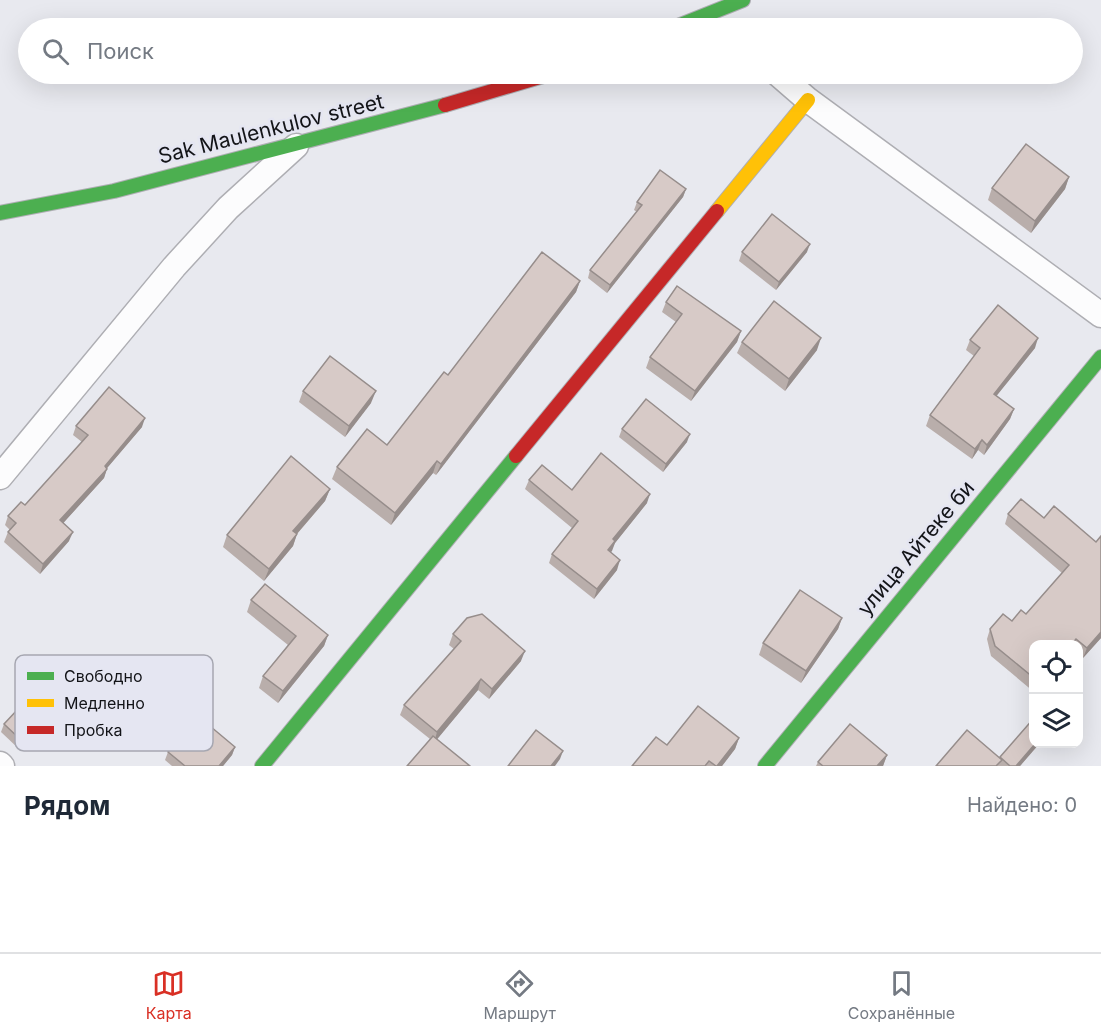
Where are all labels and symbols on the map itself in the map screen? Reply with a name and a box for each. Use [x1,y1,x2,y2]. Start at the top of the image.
street label: Sak Maulenkulov street [156,88,386,169]
street label: улица Айтеке би [852,475,979,620]
legend [15,655,213,751]
text: Свободно [64,666,143,686]
text: Медленно [64,693,145,713]
text: Пробка [64,720,122,740]

